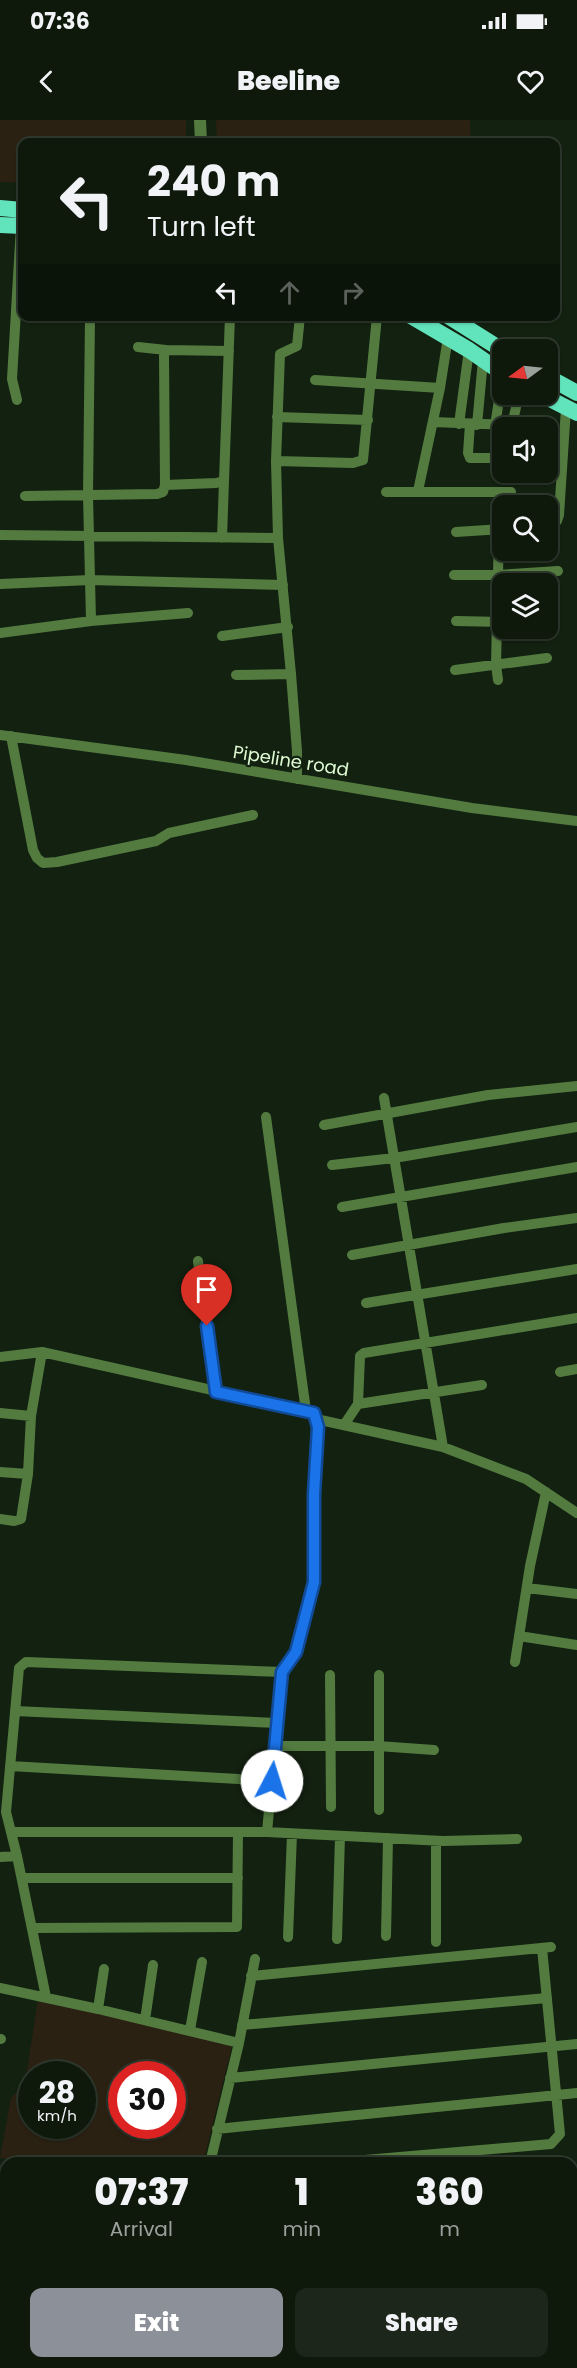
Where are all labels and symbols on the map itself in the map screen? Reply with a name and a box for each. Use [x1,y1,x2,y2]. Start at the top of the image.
north arrow [492,339,558,405]
street label: Pipeline road [231,739,351,782]
pin [181,1264,232,1326]
position arrow [240,1749,304,1813]
speed limit sign: 30 [108,2061,186,2139]

